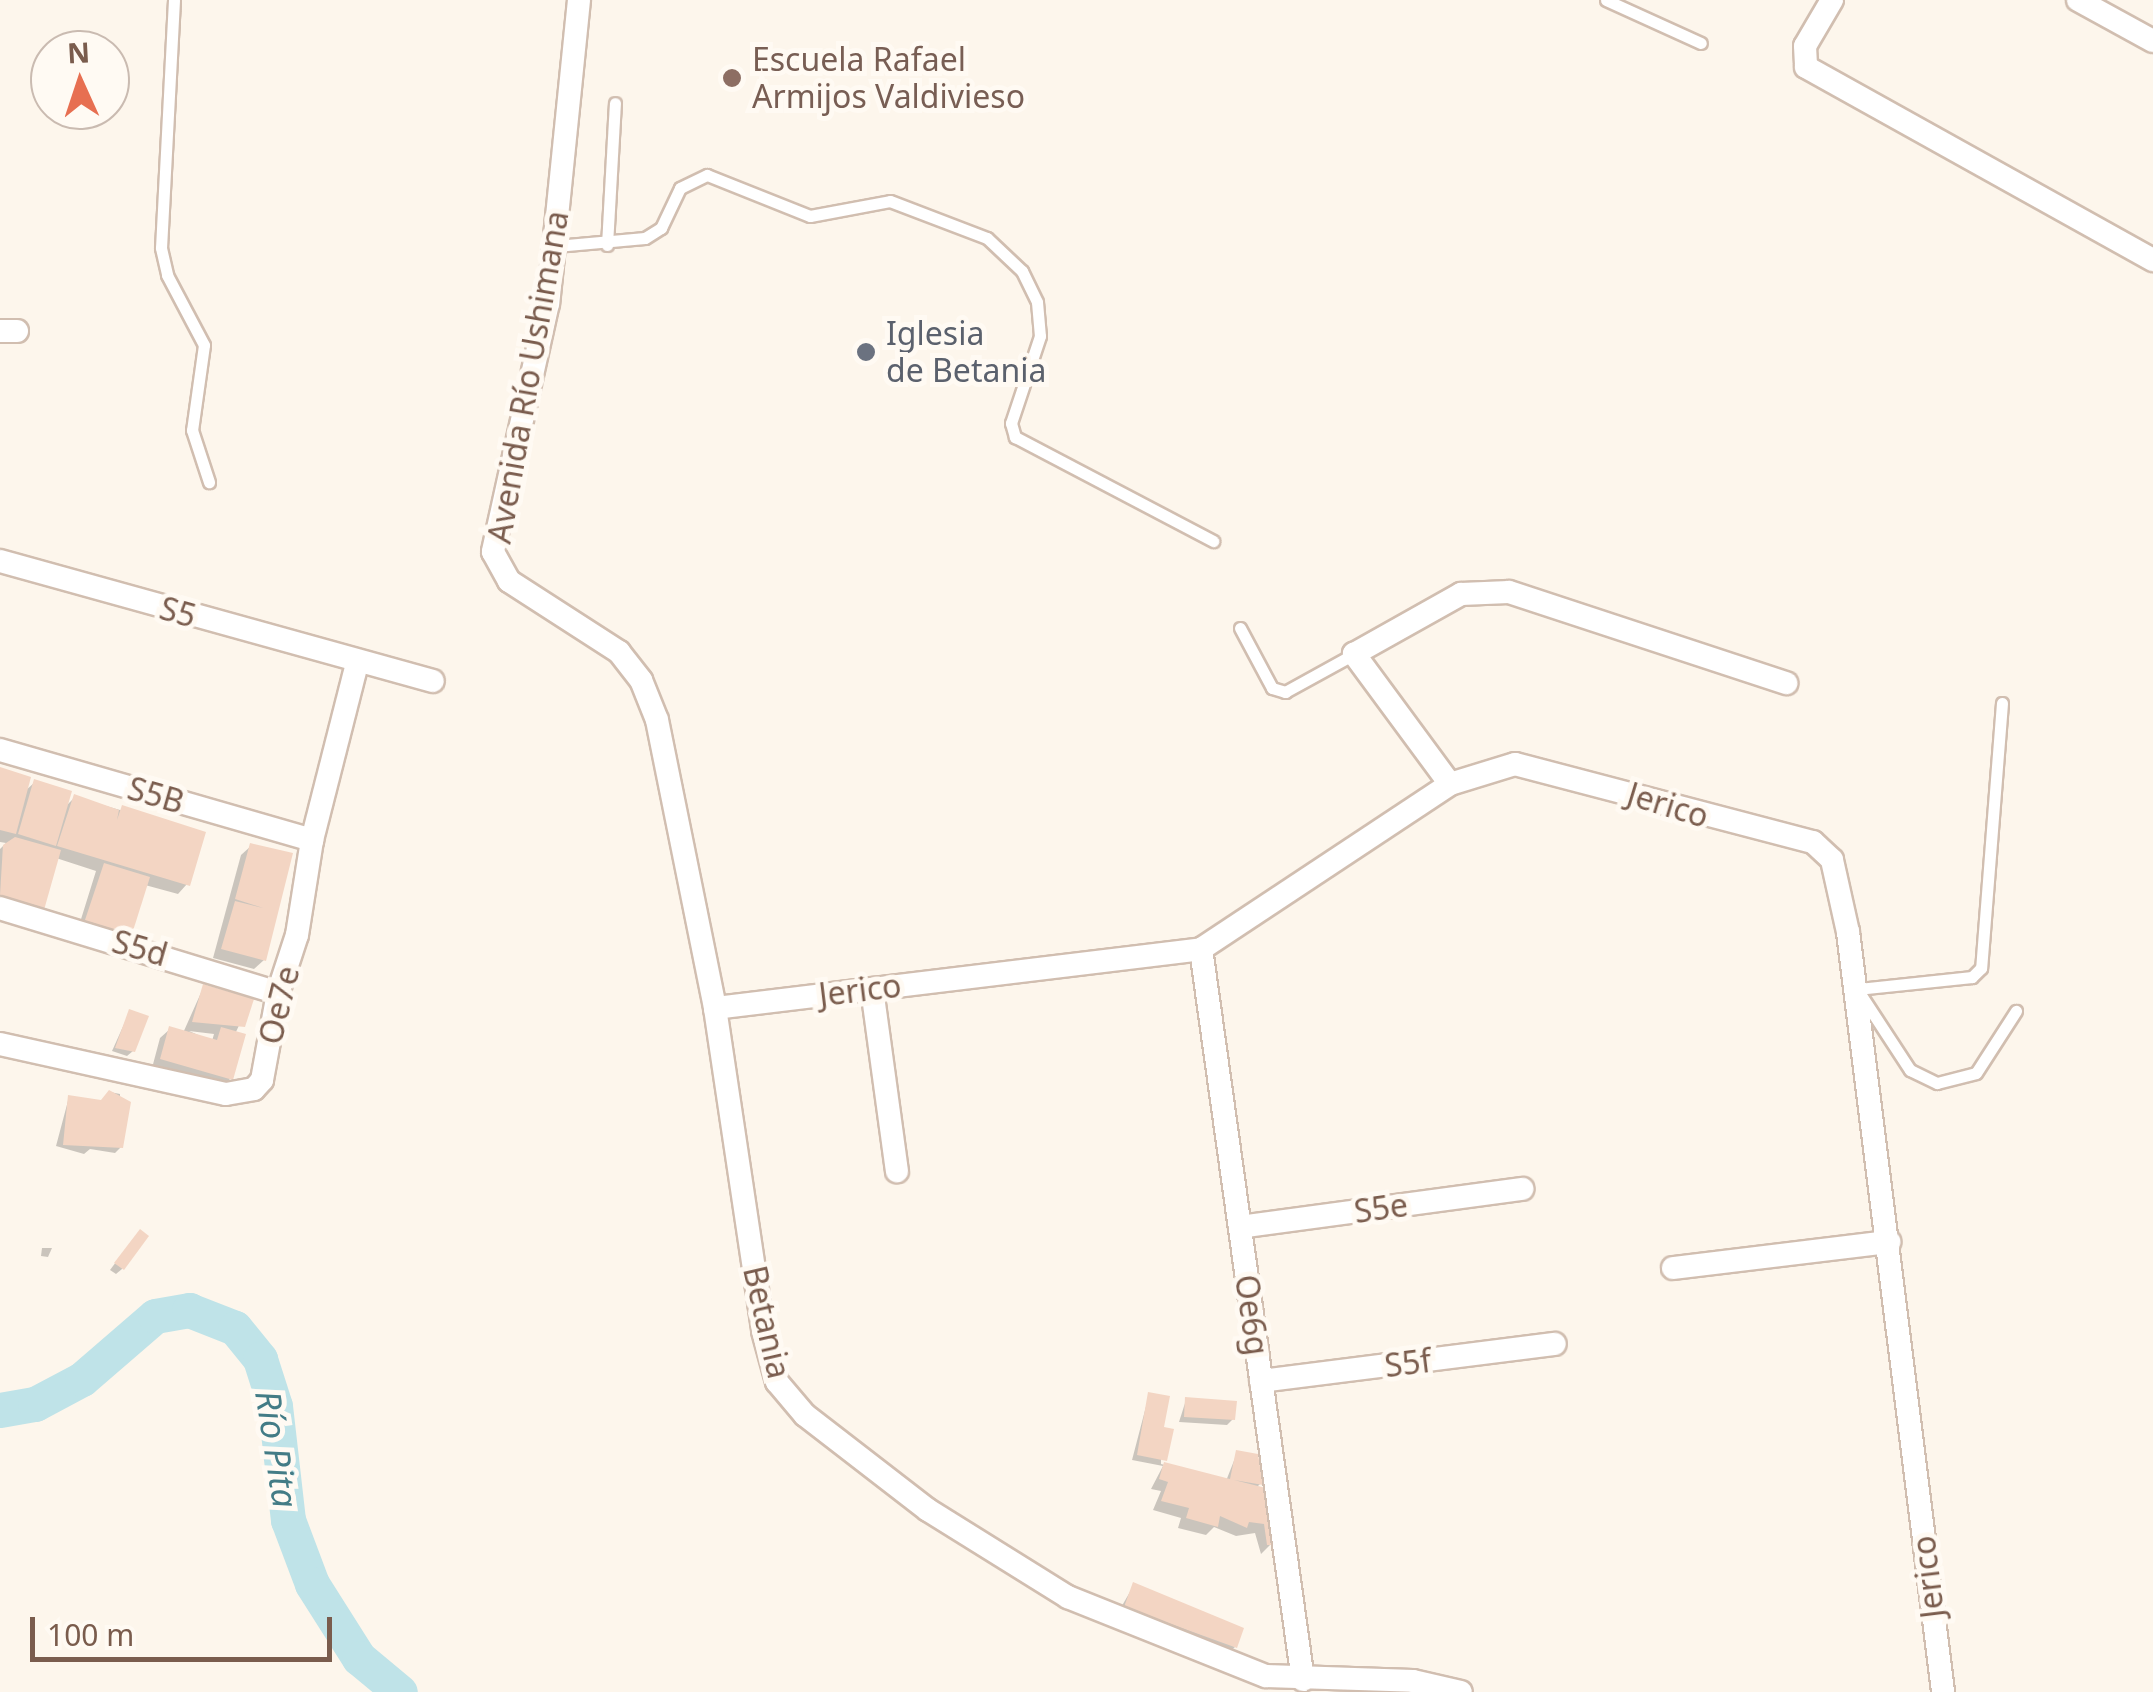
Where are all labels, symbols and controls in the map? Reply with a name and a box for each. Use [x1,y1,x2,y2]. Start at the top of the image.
north arrow [30,30,130,130]
text: N [66,32,91,72]
place label: Escuela Rafael Armijos Valdivieso [752,41,1025,116]
marker: Escuela Rafael Armijos Valdivieso [721,67,743,89]
street label: Avenida Río Ushimana [480,208,576,546]
place label: Iglesia de Betania [886,315,1046,390]
marker: Iglesia de Betania [855,341,877,363]
street label: S5 [155,589,201,635]
street label: S5B [123,769,189,821]
street label: Jerico [1623,775,1713,835]
street label: S5d [108,922,172,974]
street label: Oe7e [251,962,307,1048]
street label: Jerico [816,966,904,1014]
street label: S5e [1352,1185,1410,1231]
street label: Betania [735,1262,799,1382]
street label: Oe6g [1227,1272,1277,1358]
street label: S5f [1382,1341,1434,1385]
water label: Río Pita [247,1387,307,1511]
street label: Jerico [1904,1533,1952,1621]
scale bar [35,1597,338,1659]
text: 100 m [47,1614,134,1655]

